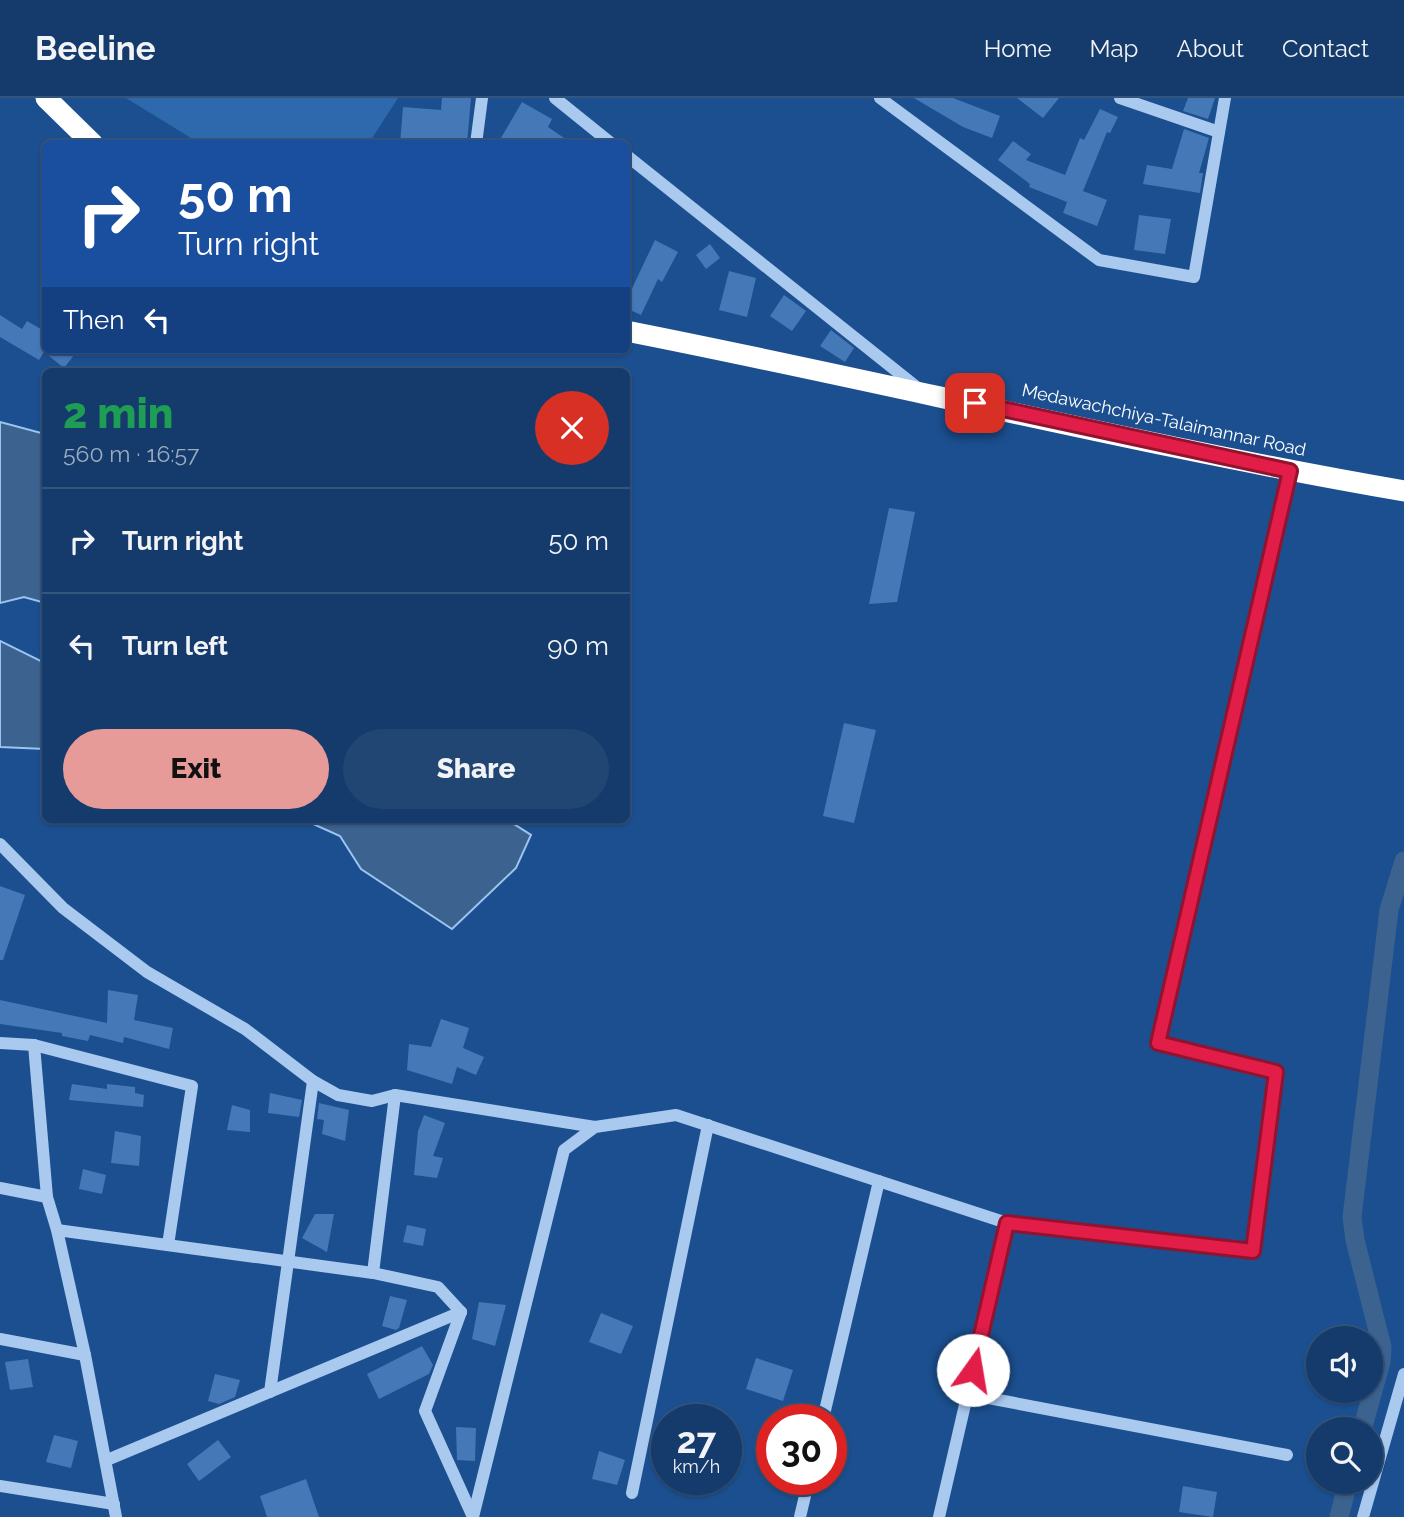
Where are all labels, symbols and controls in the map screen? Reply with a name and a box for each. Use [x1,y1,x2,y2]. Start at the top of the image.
text: Beeline [35,29,156,68]
text: Home [984,34,1052,63]
text: Map [1090,34,1138,63]
text: About [1176,34,1244,63]
text: Contact [1282,34,1369,63]
text: 50 m [178,166,293,223]
icon: right [63,168,154,259]
text: Turn right [178,225,319,262]
icon: left [138,301,176,339]
text: Then [63,305,124,335]
pin [945,373,1005,433]
street label: Medawachchiya-Talaimannar Road [1020,379,1308,460]
icon: arrive [956,384,994,422]
text: 2 min [63,389,173,438]
button: close [535,391,609,465]
text: 560 m · 16:57 [63,440,199,467]
icon: right [63,522,101,560]
text: Turn right [122,526,243,556]
text: 50 m [548,526,609,556]
icon: left [63,627,101,665]
text: Turn left [122,631,228,661]
text: 90 m [547,631,609,661]
button: Exit [63,729,329,809]
button: Share [343,729,609,809]
map controls [1306,1326,1383,1494]
button: sound [1306,1326,1383,1403]
position arrow [936,1333,1010,1407]
speed limit sign: 30 [756,1404,847,1495]
button: search [1306,1417,1383,1494]
text: 27 [677,1420,716,1461]
text: km/h [673,1456,720,1477]

